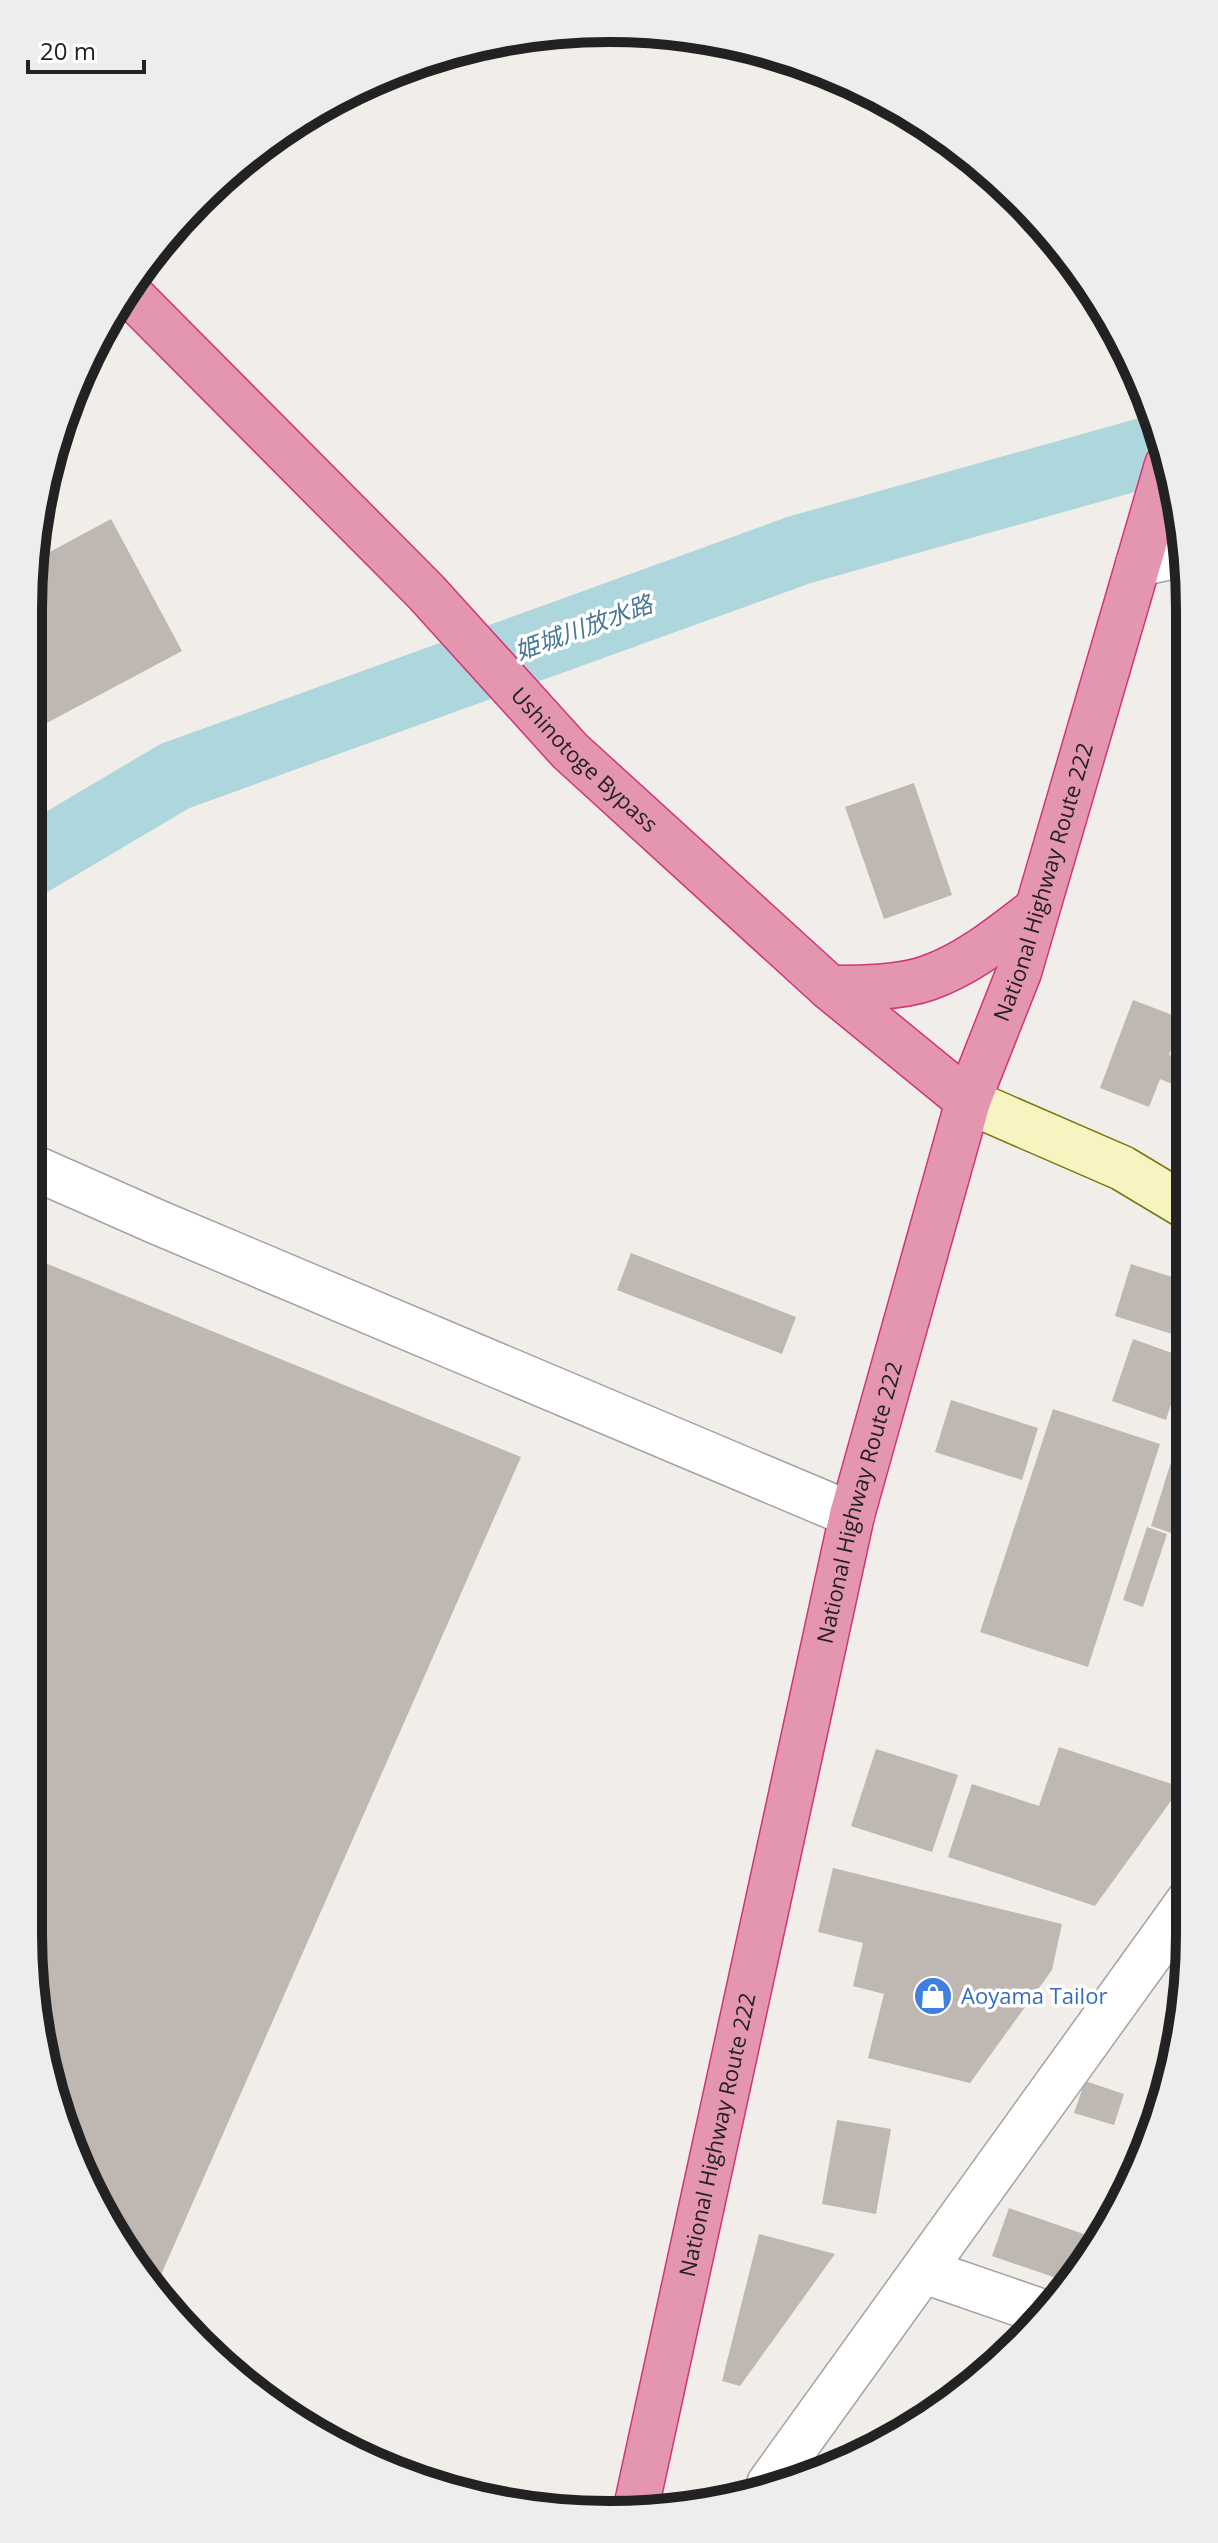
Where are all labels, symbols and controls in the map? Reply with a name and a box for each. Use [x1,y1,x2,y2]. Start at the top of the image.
scale bar [28,24,144,74]
text: 20 m [40,34,96,67]
water label: 姫城川放水路 [510,586,659,667]
street label: Ushinotoge Bypass [505,680,665,838]
street label: National Highway Route 222 [985,739,1099,1025]
street label: National Highway Route 222 [808,1358,908,1646]
shop icon: Aoyama Tailor [912,1975,954,2017]
place label: Aoyama Tailor [961,1980,1107,2010]
street label: National Highway Route 222 [671,1990,762,2279]

